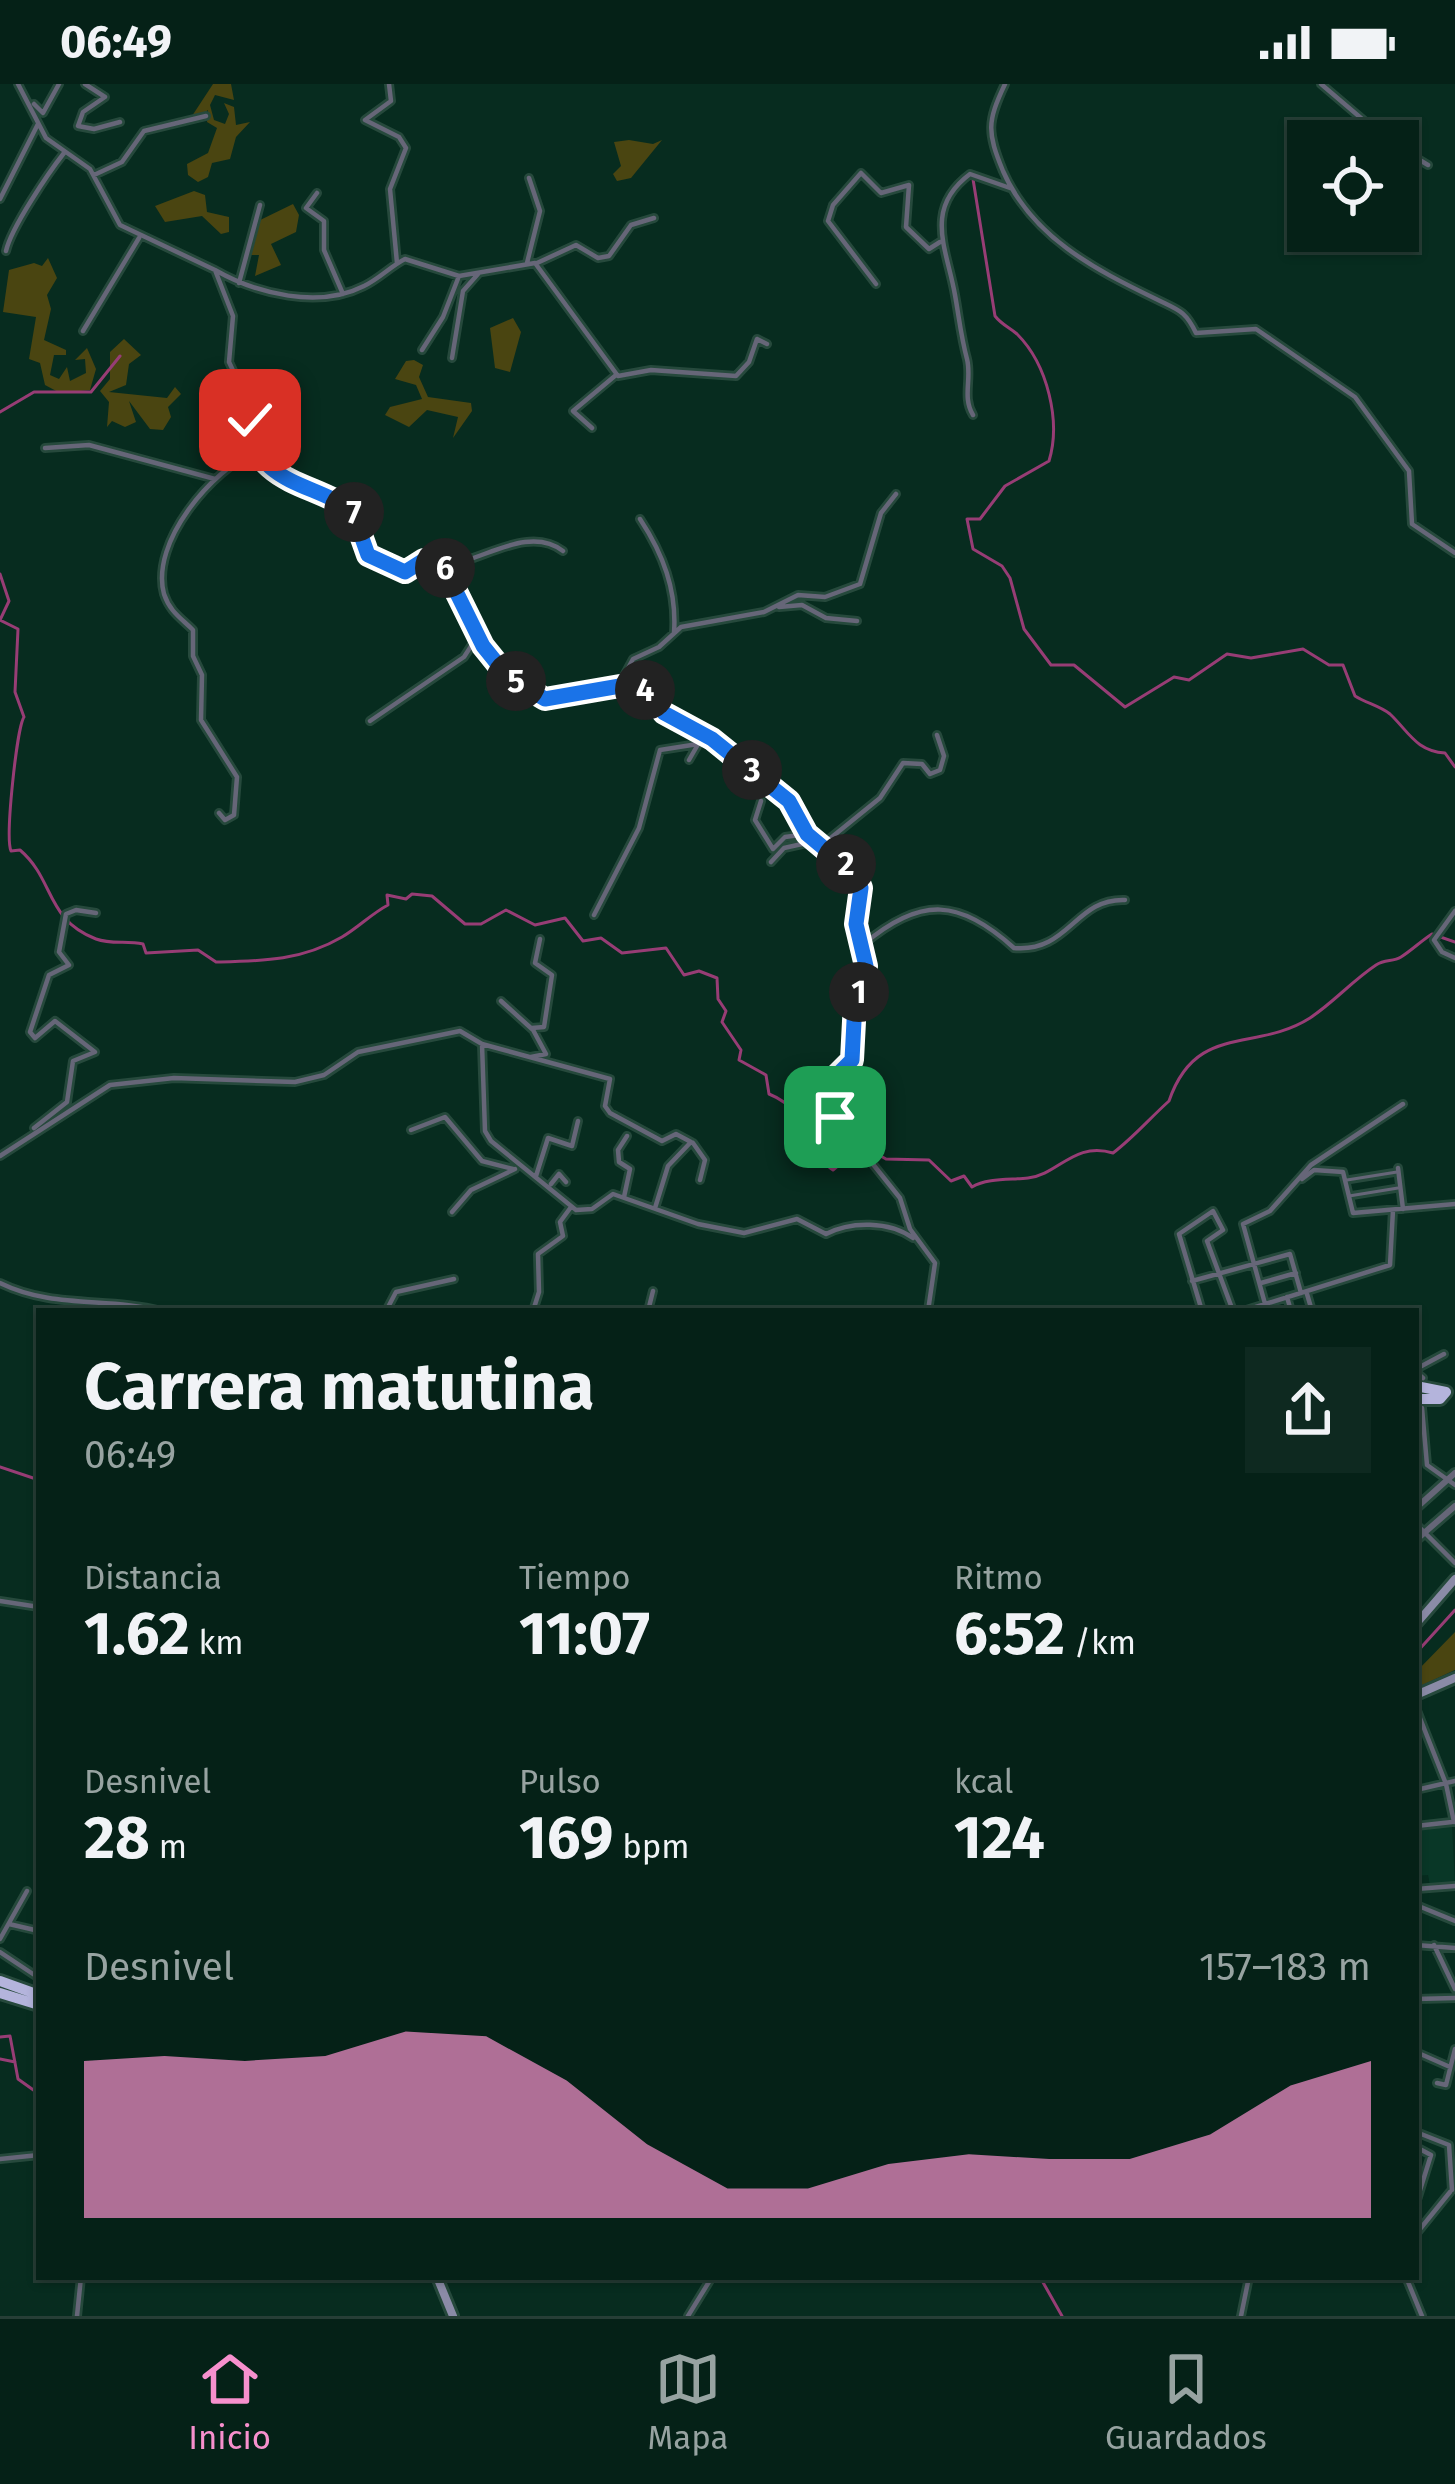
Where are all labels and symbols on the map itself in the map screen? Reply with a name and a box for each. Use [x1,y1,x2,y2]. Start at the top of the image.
pin [199,369,301,471]
pin: 7 [324,482,384,542]
pin: 6 [415,538,475,598]
pin: 5 [486,651,546,711]
pin: 4 [615,660,675,720]
pin: 3 [722,740,782,800]
pin: 2 [816,834,876,894]
pin: 1 [829,962,889,1022]
pin [784,1066,886,1168]

